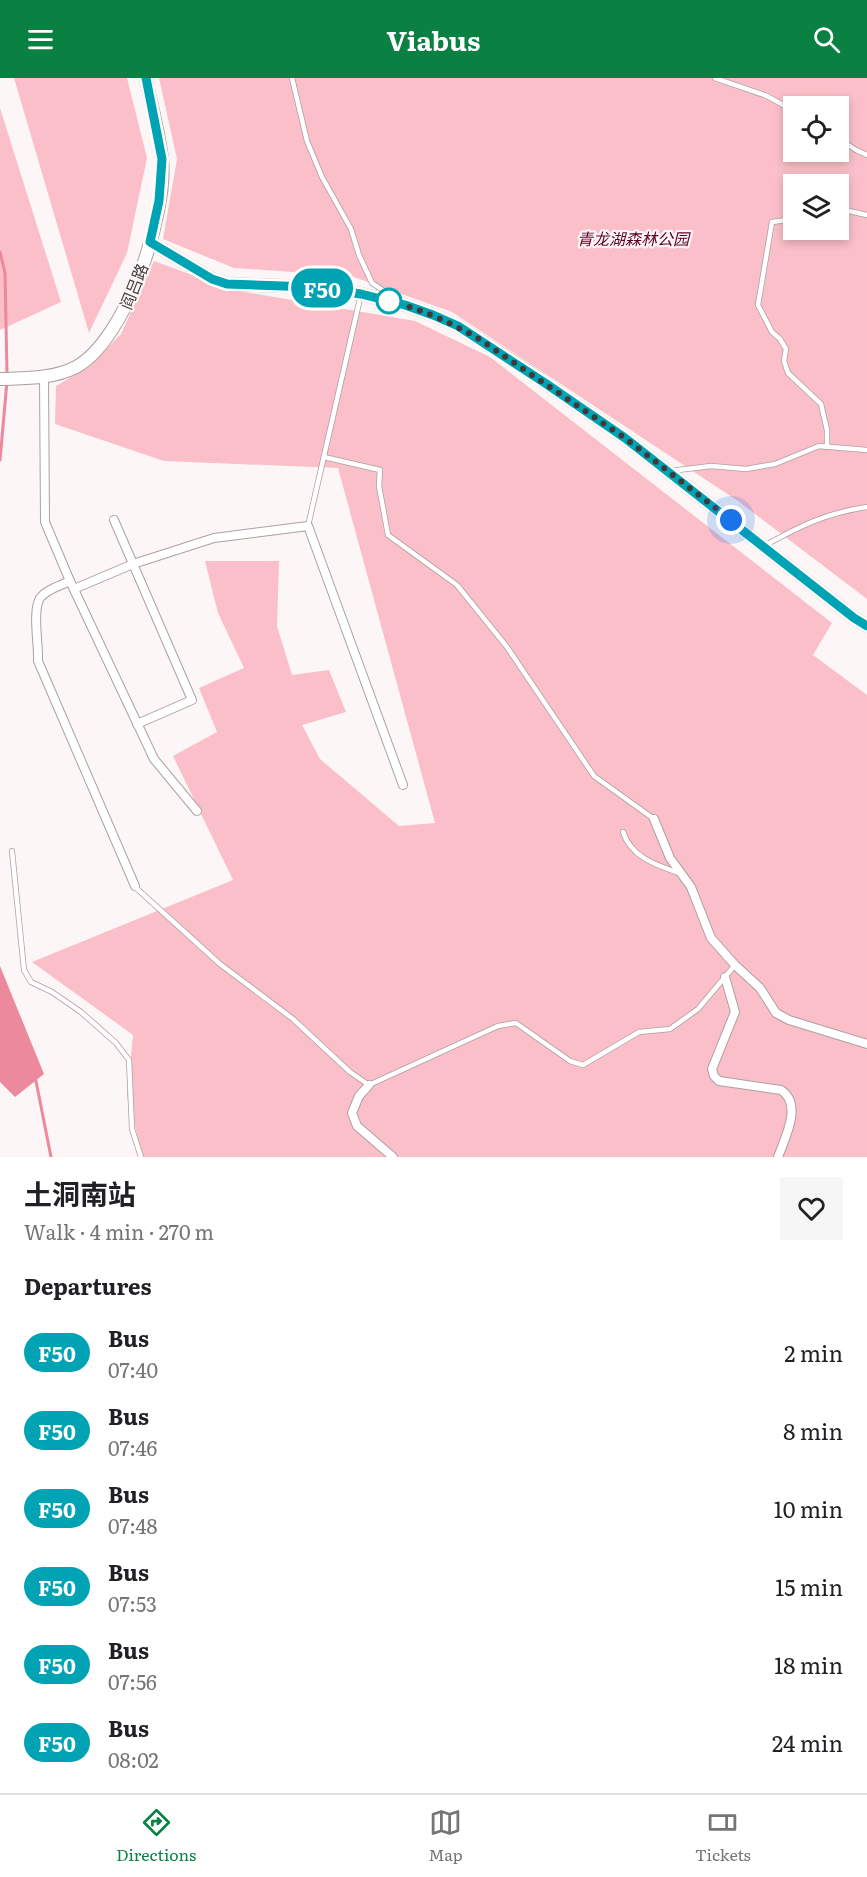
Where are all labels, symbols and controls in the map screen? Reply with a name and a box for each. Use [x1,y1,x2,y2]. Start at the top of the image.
text: Viabus [386,19,481,59]
icon: menu [24,23,57,56]
icon: search [810,23,843,56]
map controls [783,96,849,240]
button: locate [783,96,849,162]
button: layers [783,174,849,240]
park label: 青龙湖森林公园 [577,226,691,250]
street label: 阎吕路 [113,259,153,313]
line badge: F50 [288,268,356,308]
text: F50 [303,273,341,304]
unlabelled marker [376,288,402,314]
your location [716,505,746,535]
text: 土洞南站 [24,1172,136,1214]
button: heart [780,1177,843,1240]
text: Walk · 4 min · 270 m [24,1216,214,1246]
text: Departures [24,1269,151,1302]
text: Bus [108,1321,149,1354]
text: 2 min [784,1336,843,1369]
text: F50 [38,1337,76,1368]
text: 07:40 [108,1354,158,1384]
text: Bus [108,1399,149,1432]
text: 8 min [783,1414,843,1447]
text: F50 [38,1415,76,1446]
text: 07:46 [108,1432,157,1462]
text: Bus [108,1477,149,1510]
text: 10 min [774,1492,843,1525]
text: F50 [38,1493,76,1524]
text: 07:48 [108,1510,158,1540]
text: Bus [108,1555,149,1588]
text: 15 min [775,1570,843,1603]
text: F50 [38,1571,76,1602]
text: 07:53 [108,1588,157,1618]
text: Bus [108,1633,149,1666]
text: 18 min [774,1648,843,1681]
text: F50 [38,1649,76,1680]
text: 07:56 [108,1666,157,1696]
text: Bus [108,1711,149,1744]
text: 24 min [772,1726,843,1759]
text: F50 [38,1727,76,1758]
text: 08:02 [108,1744,159,1774]
tab: Directions [116,1806,196,1866]
tab: Map [429,1806,463,1866]
tab: Tickets [695,1806,751,1866]

